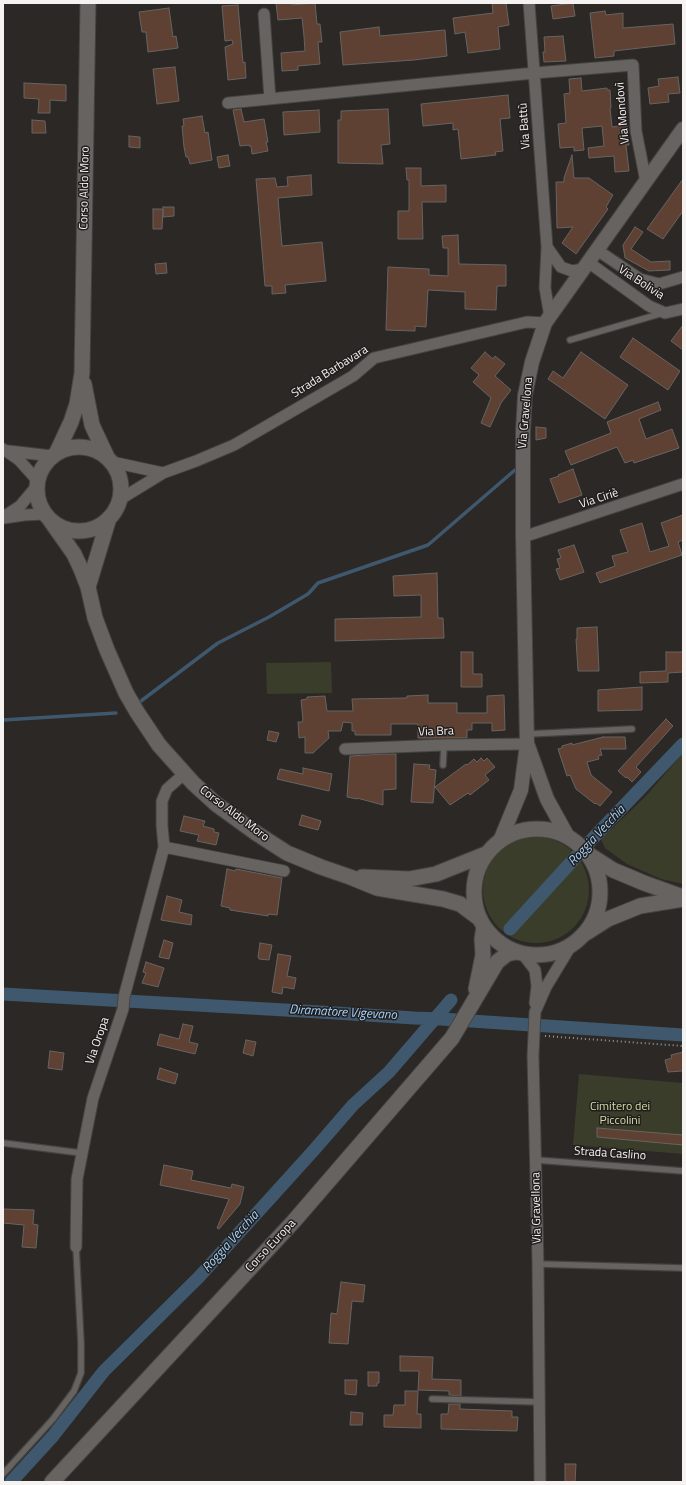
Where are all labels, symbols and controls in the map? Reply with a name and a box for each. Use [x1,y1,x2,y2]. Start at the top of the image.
street label: Via Mondovì [613,81,633,145]
street label: Via Battù [516,102,534,150]
street label: Corso Aldo Moro [77,146,93,230]
street label: Via Bolivia [615,263,667,303]
street label: Strada Barbavara [289,343,371,401]
street label: Via Gravellona [516,377,536,449]
street label: Via Ciriè [578,486,620,512]
street label: Via Bra [418,724,454,740]
street label: Corso Aldo Moro [196,783,272,845]
water label: Roggia Vecchia [565,803,629,869]
water label: Diramatore Vigevano [289,1002,397,1024]
street label: Via Oropa [83,1016,113,1066]
park label: Cimitero dei Piccolini [590,1100,650,1128]
street label: Strada Caslino [574,1144,646,1164]
street label: Via Gravellona [529,1172,545,1244]
water label: Roggia Vecchia [200,1208,262,1276]
street label: Corso Europa [243,1217,299,1275]

